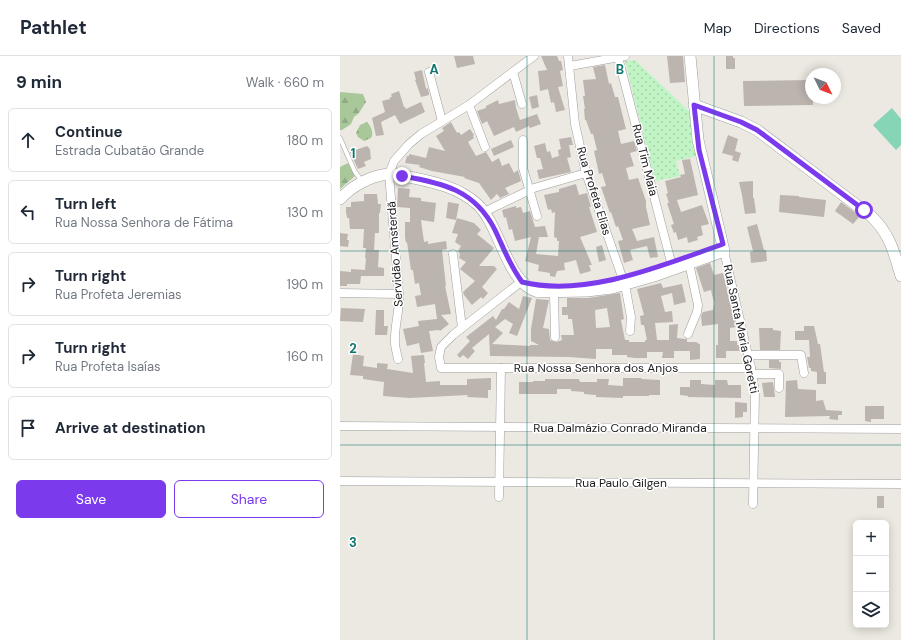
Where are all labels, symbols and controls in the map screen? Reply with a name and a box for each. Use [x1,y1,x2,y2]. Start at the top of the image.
text: Pathlet [20,15,87,40]
text: Map [704,19,732,37]
text: Directions [754,19,820,37]
text: Saved [842,19,881,37]
text: A [429,61,439,78]
text: B [616,61,624,78]
north arrow [805,68,841,104]
text: 9 min [16,71,62,93]
text: Walk · 660 m [246,74,324,91]
text: Continue [55,122,123,142]
street label: Rua Tim Maia [628,123,662,197]
icon: ahead [17,129,39,151]
text: 180 m [287,132,323,149]
text: Estrada Cubatão Grande [55,142,204,159]
text: 1 [351,145,355,162]
street label: Rua Profeta Elias [573,145,615,237]
route end [393,167,411,185]
text: Turn left [55,194,116,214]
icon: left [17,201,39,223]
street label: Servidão Amsterdã [383,201,407,307]
route start [855,201,873,219]
text: 130 m [287,204,323,221]
text: Rua Nossa Senhora de Fátima [55,214,233,231]
street label: Rua Santa Maria Goretti [720,263,763,395]
text: Turn right [55,266,126,286]
icon: right [17,273,39,295]
text: 190 m [287,276,323,293]
text: Rua Profeta Jeremias [55,286,182,303]
text: Turn right [55,338,126,358]
text: 2 [349,340,357,357]
icon: right [17,345,39,367]
text: 160 m [287,348,323,365]
text: Rua Profeta Isaías [55,358,161,375]
street label: Rua Nossa Senhora dos Anjos [514,360,678,376]
icon: arrive [17,417,39,439]
text: Arrive at destination [55,418,206,438]
street label: Rua Dalmázio Conrado Miranda [533,420,707,436]
street label: Rua Paulo Gilgen [575,475,667,491]
button: Save [16,480,166,518]
button: Share [174,480,324,518]
map controls [853,520,889,628]
button: + [853,520,889,556]
text: 3 [349,534,357,551]
button: − [853,556,889,592]
button: layers [853,592,889,628]

